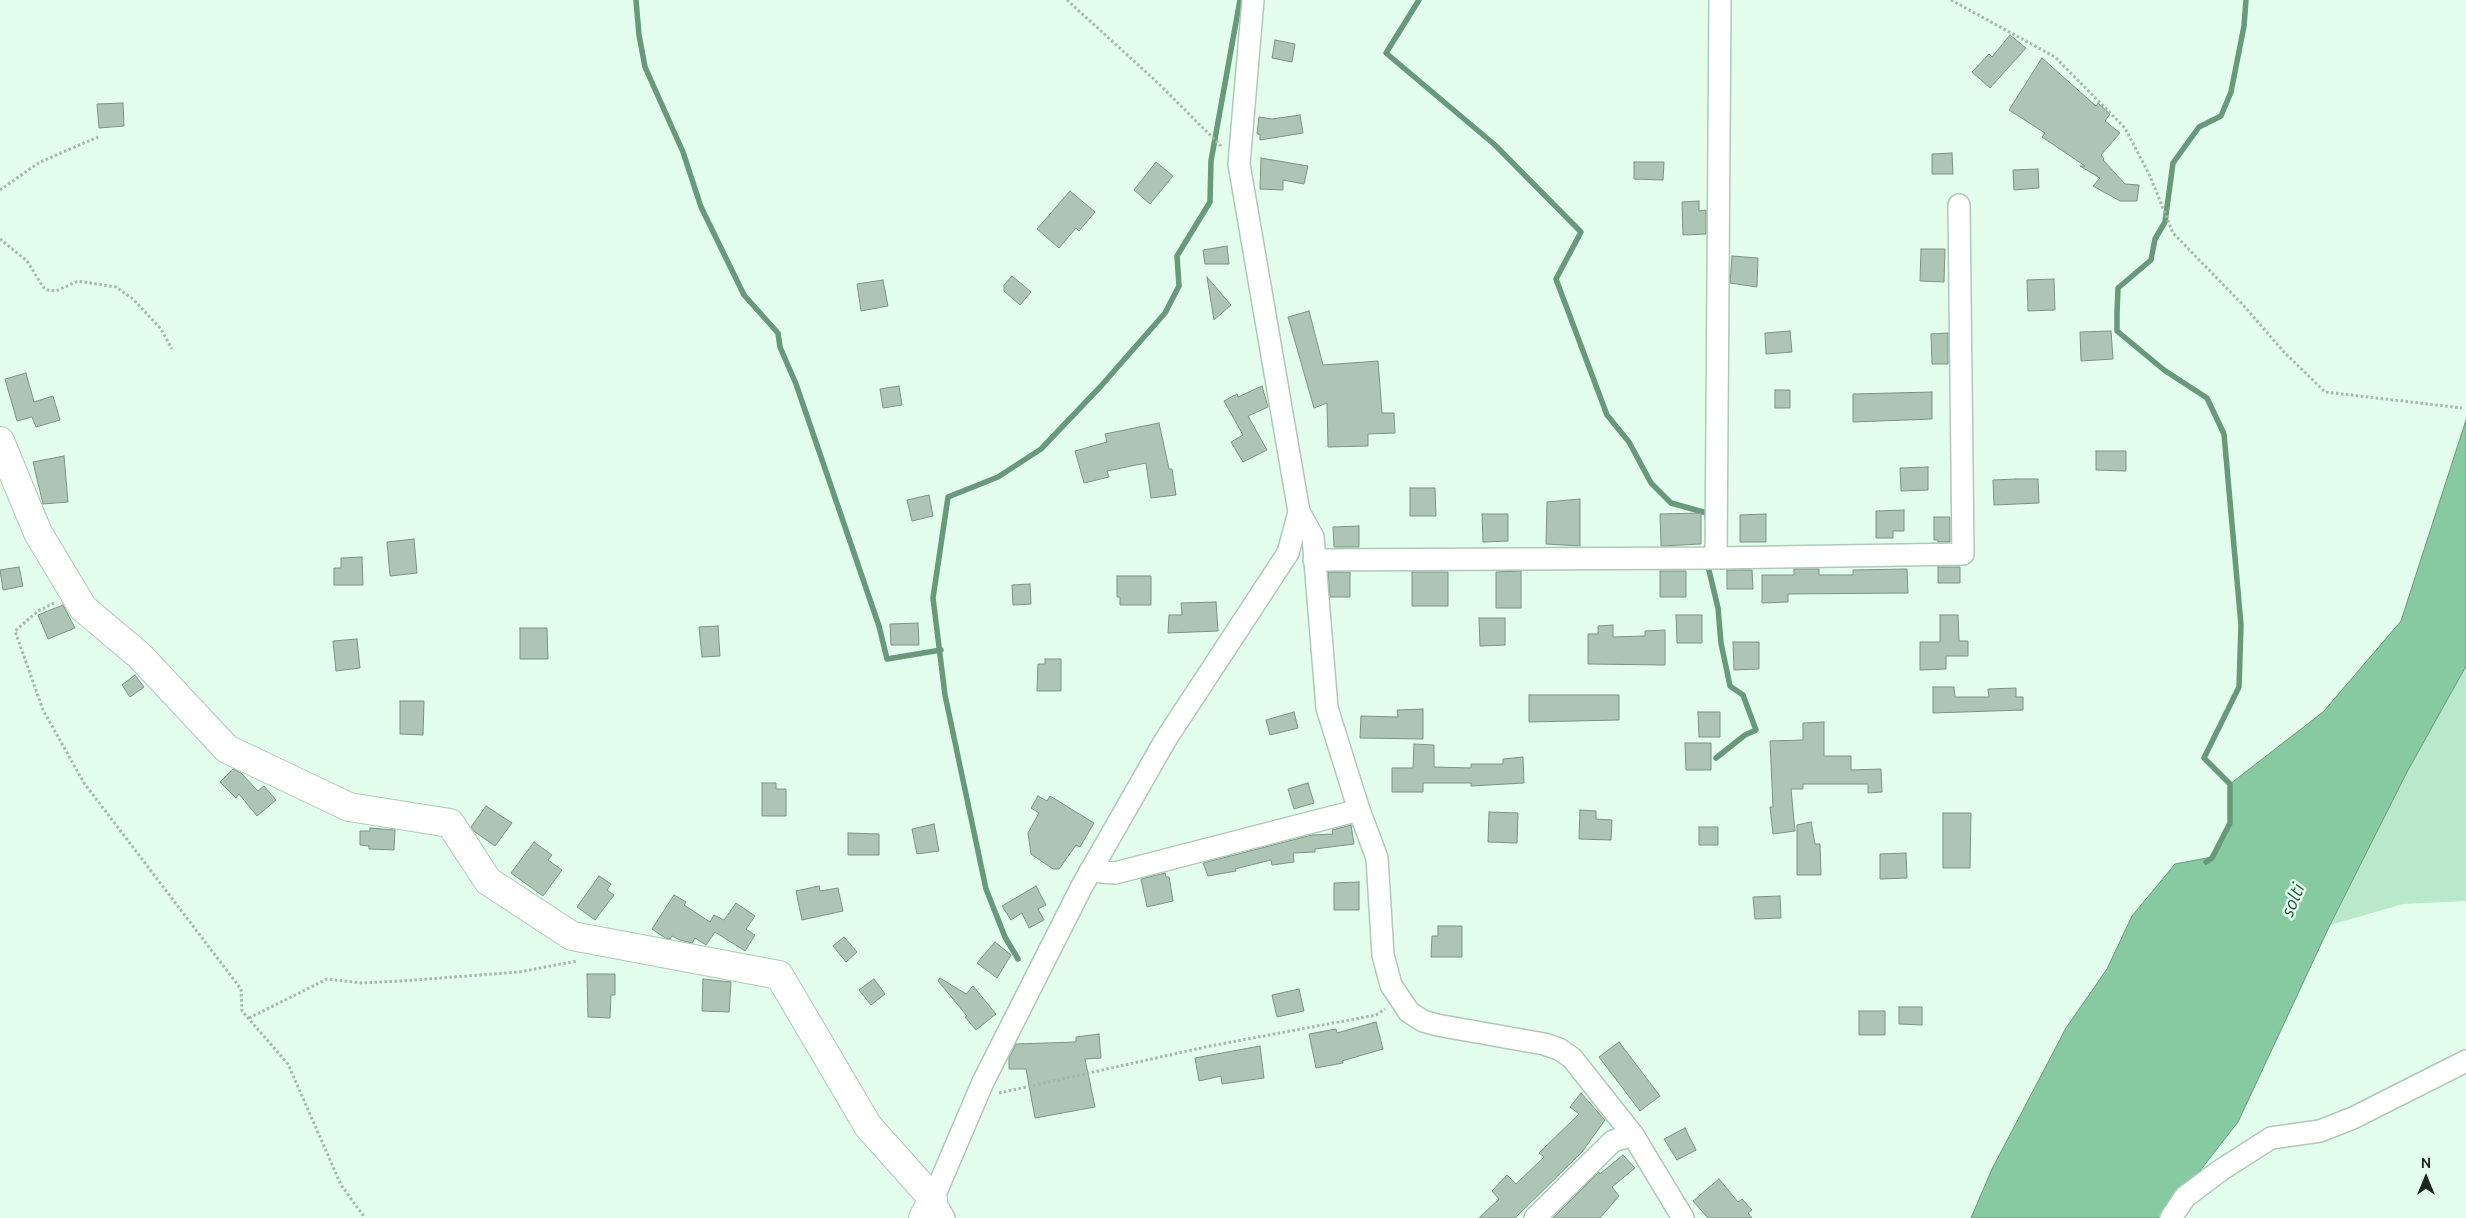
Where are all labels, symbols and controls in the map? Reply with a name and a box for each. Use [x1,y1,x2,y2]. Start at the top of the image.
water label: solti [2276,880,2310,920]
north arrow [2401,1153,2451,1203]
text: N [2421,1155,2431,1171]

